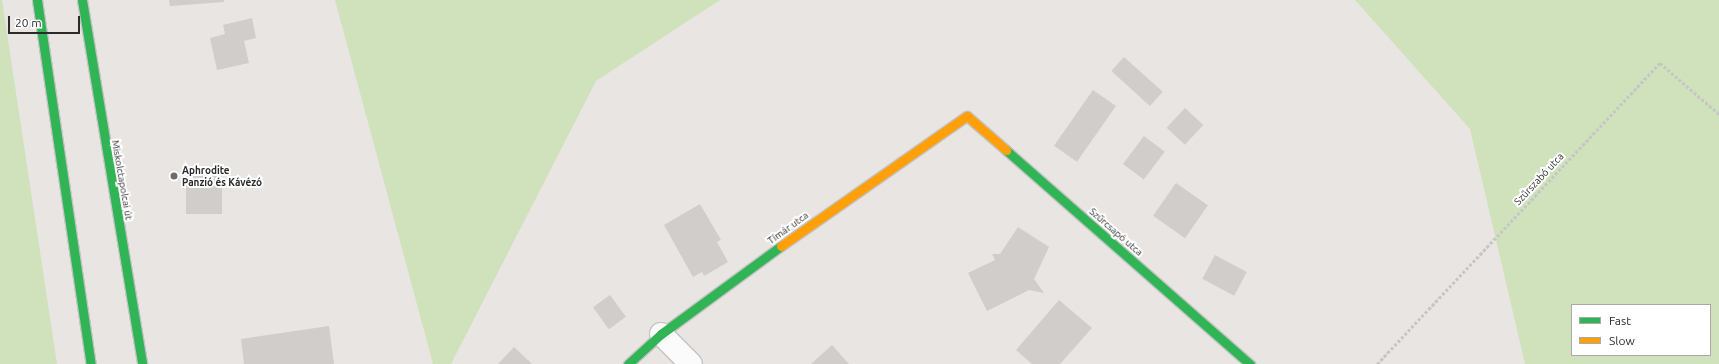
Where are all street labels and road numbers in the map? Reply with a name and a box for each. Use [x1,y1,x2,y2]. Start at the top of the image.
street label: Miskolctapolcai út [109,139,135,221]
street label: Szűrszabó utca [1512,150,1566,208]
street label: Szűrcsapó utca [1087,206,1145,258]
street label: Tímár utca [765,209,811,247]

